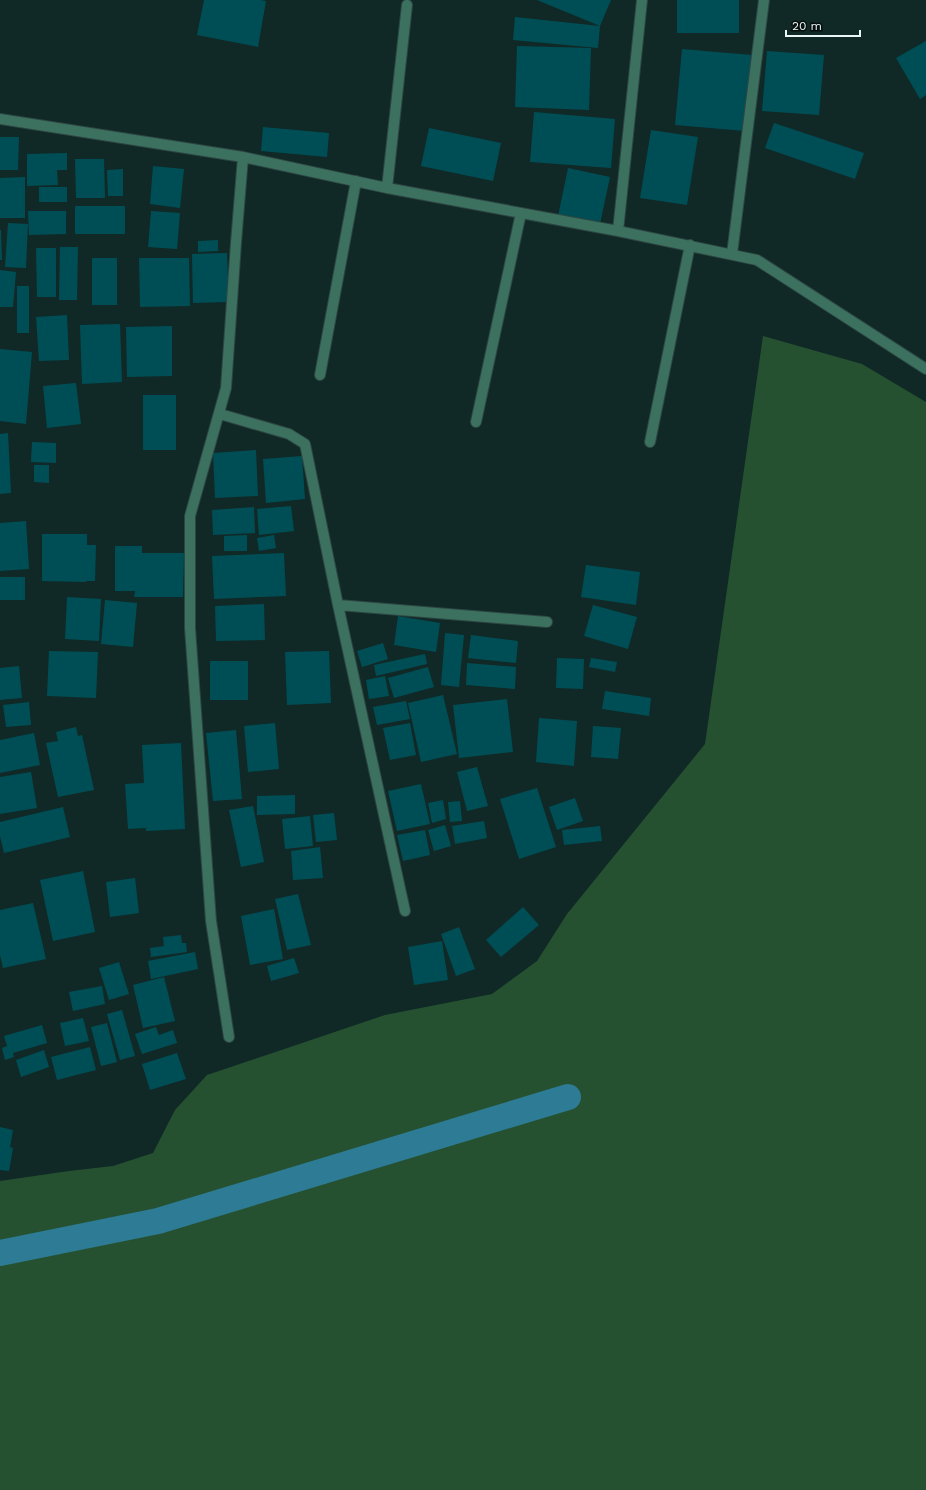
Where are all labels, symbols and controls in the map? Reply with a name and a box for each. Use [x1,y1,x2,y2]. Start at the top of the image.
scale bar [786,12,860,38]
text: 20 m [792,19,822,33]

